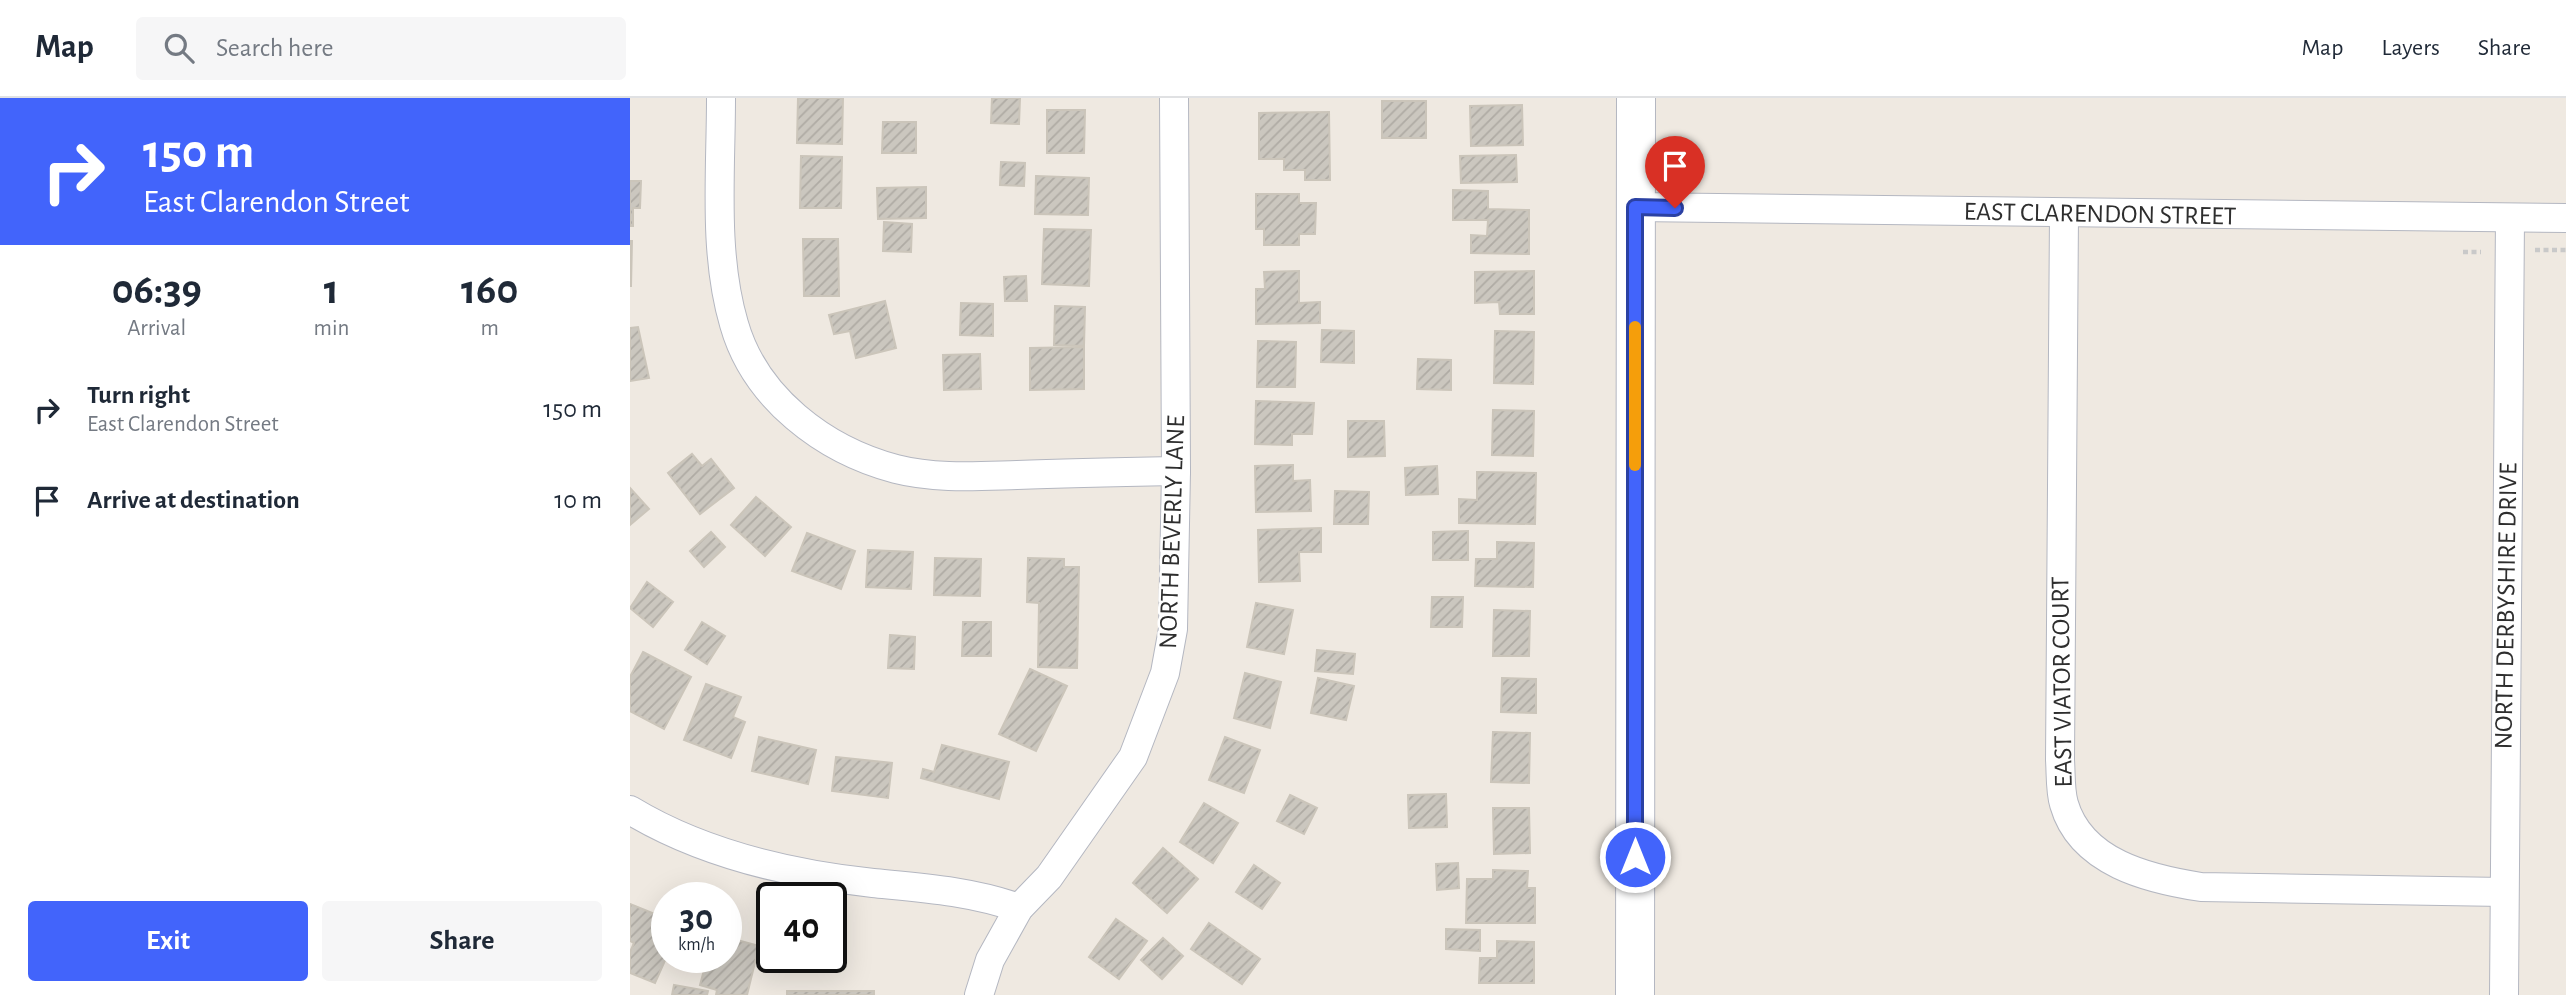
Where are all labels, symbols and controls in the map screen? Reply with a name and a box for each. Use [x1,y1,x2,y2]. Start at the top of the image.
search box [136,17,626,80]
icon: search [160,29,198,67]
text: Map [35,31,94,64]
text: Search here [216,35,334,61]
text: Map [2301,36,2343,60]
text: Layers [2381,36,2440,60]
text: Share [2478,36,2531,60]
icon: right [28,126,119,217]
text: 150 m [143,128,254,177]
pin [1645,136,1705,208]
icon: arrive [1656,147,1694,185]
text: East Clarendon Street [143,186,410,218]
street label: EAST CLARENDON STREET [1963,199,2237,229]
text: 06:39 [112,269,202,311]
text: 1 [324,269,339,311]
text: 160 [461,269,518,311]
text: Arrival [127,317,186,340]
text: min [314,317,349,340]
text: m [480,317,499,340]
text: Turn right [87,382,190,408]
icon: right [28,391,66,429]
text: 150 m [543,396,602,422]
text: East Clarendon Street [87,413,279,436]
street label: NORTH BEVERLY LANE [1155,415,1189,649]
street label: NORTH DERBYSHIRE DRIVE [2490,462,2522,750]
icon: arrive [28,482,66,520]
text: Arrive at destination [87,487,300,513]
text: 10 m [554,487,602,513]
street label: EAST VIATOR COURT [2047,576,2077,788]
position arrow [1598,820,1672,894]
speed limit sign: 40 [756,882,847,973]
button: Exit [28,901,308,981]
button: Share [322,901,602,981]
text: 30 [680,901,713,936]
text: km/h [678,936,715,954]

